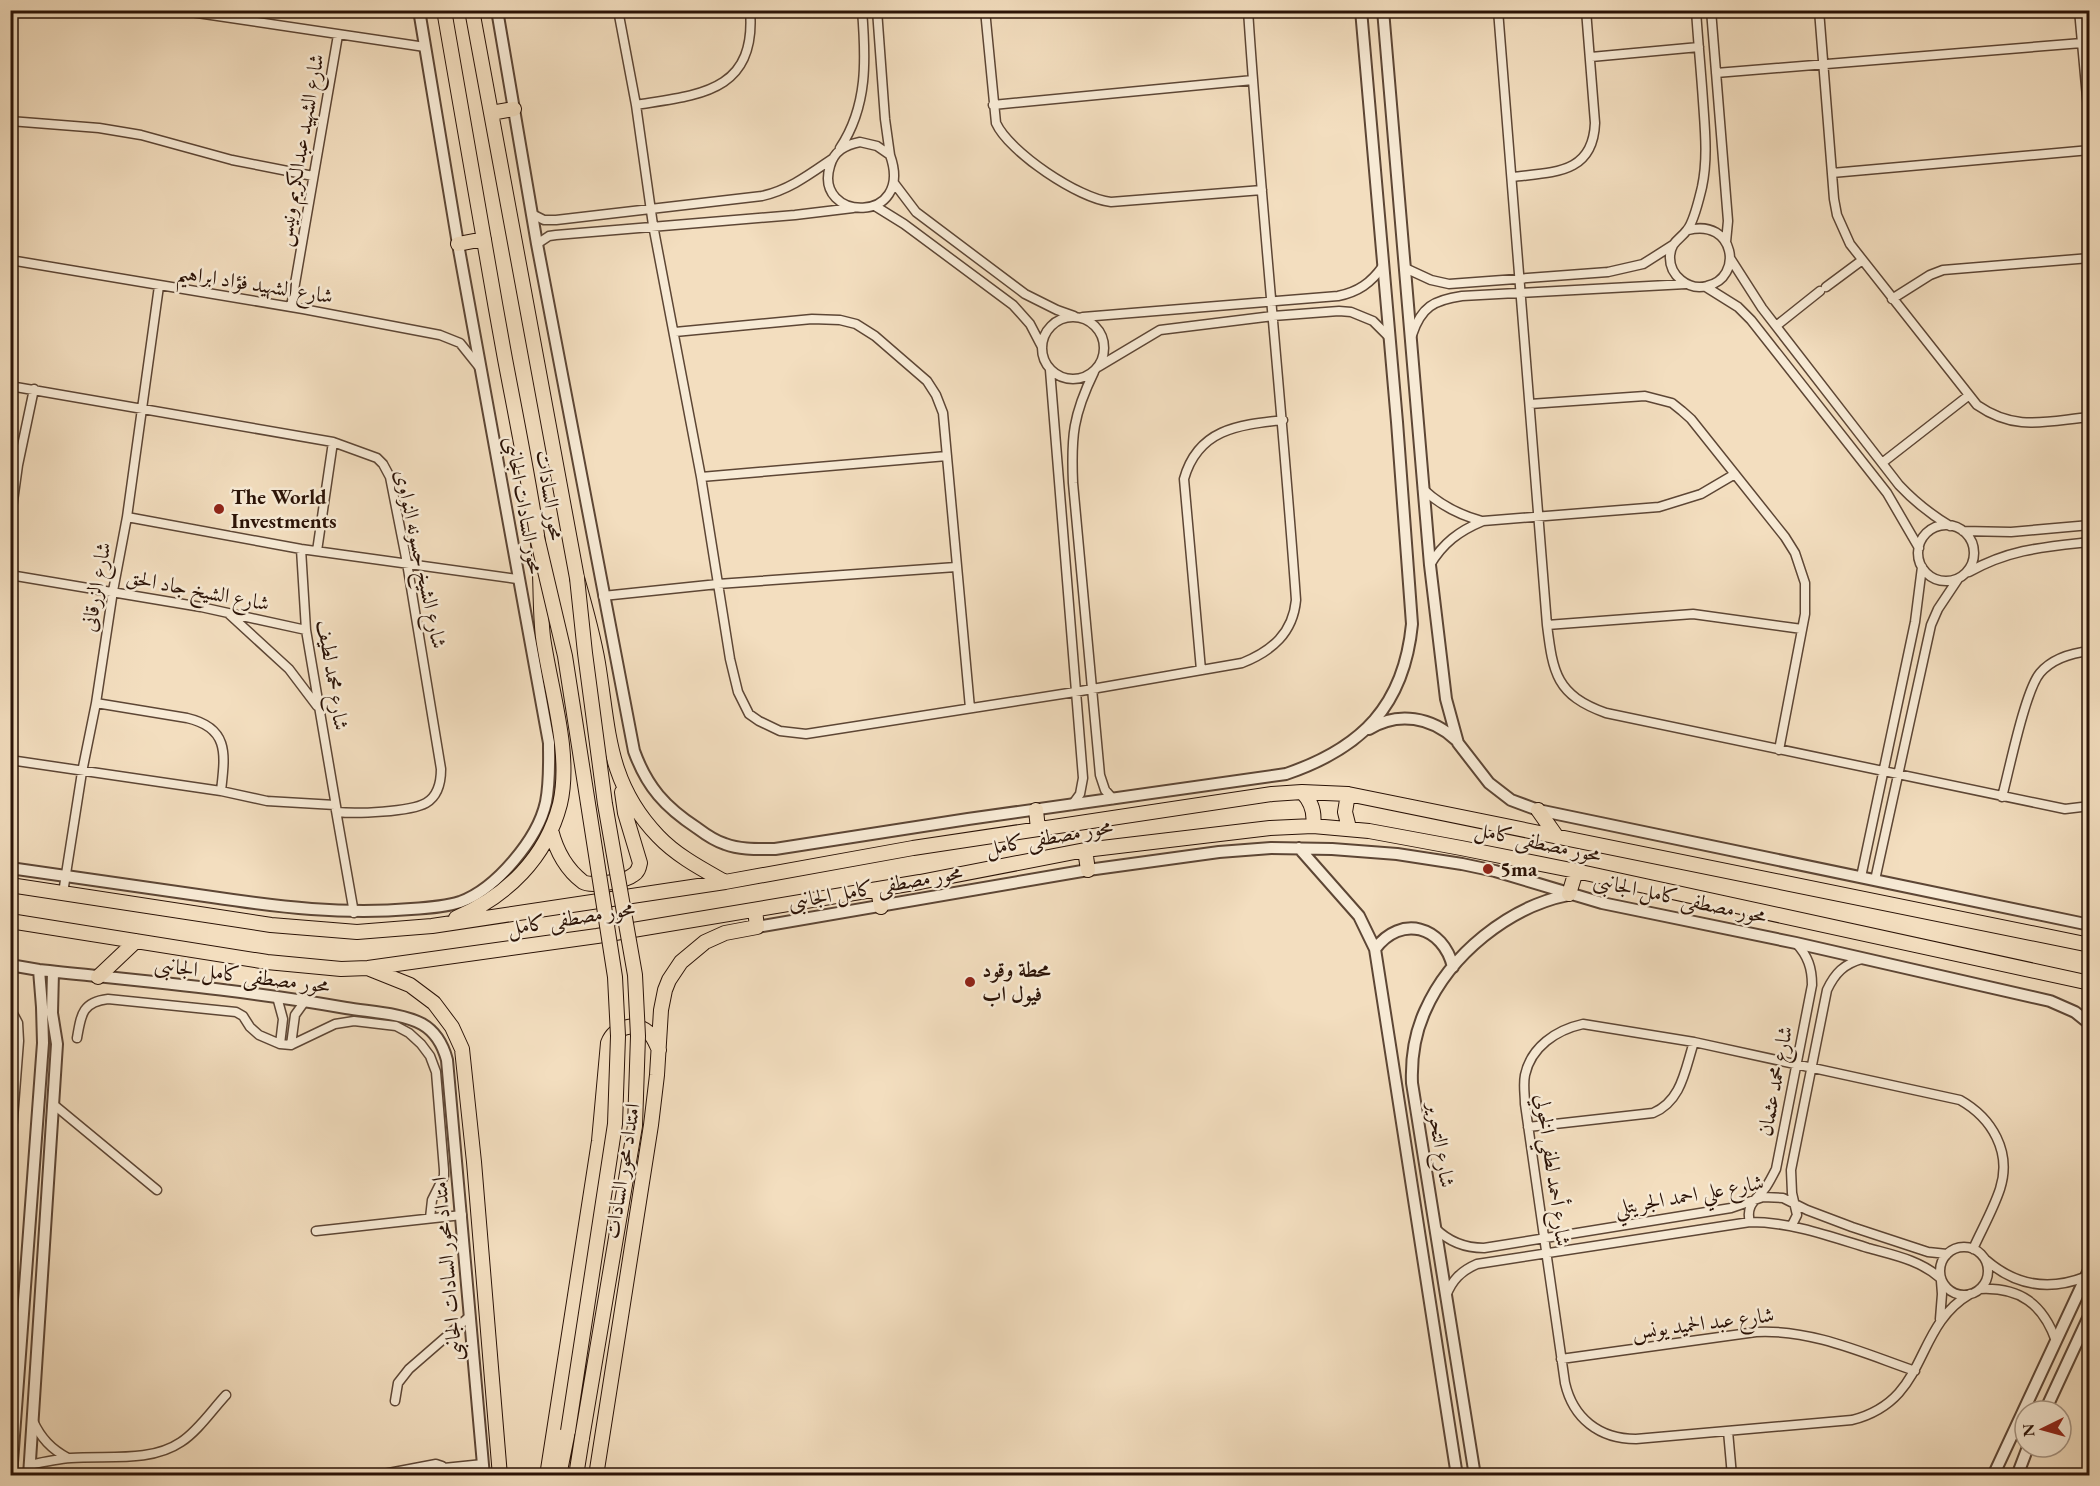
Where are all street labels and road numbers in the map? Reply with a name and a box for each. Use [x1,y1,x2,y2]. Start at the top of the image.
street label: شارع الشهيد عبدالكريم ونيس [269,52,335,249]
street label: شارع الشهيد فؤاد ابراهيم [174,258,335,317]
street label: محور السادات الجانبى [497,434,550,576]
street label: محور السادات [530,448,571,542]
street label: شارع الشيخ حسونه النواوى [383,467,454,652]
street label: شارع الزرقانى [74,540,122,635]
street label: شارع الشيخ جاد الحق [123,562,272,623]
street label: شارع محمد لطيف [306,618,356,733]
street label: محور مصطفى كامل [983,812,1115,863]
street label: محور مصطفى كامل [1472,815,1604,870]
street label: محور مصطفى كامل الجانبى [786,858,965,917]
street label: محور مصطفى كامل الجانبى [1590,866,1770,931]
street label: محور مصطفى كامل [505,894,637,943]
street label: محور مصطفى كامل الجانبى [152,950,332,1001]
street label: شارع محمد عثمان [1751,1023,1803,1139]
street label: شارع أحمد لطفي الخولي [1523,1092,1579,1249]
street label: شارع التحرير [1416,1098,1462,1190]
street label: امتداد محور السادات [597,1101,646,1241]
street label: شارع علي احمد الجريتلي [1612,1168,1767,1228]
street label: امتداد محور السادات الجانبى [425,1176,470,1362]
street label: شارع عبد الحميد يونس [1630,1300,1776,1350]

